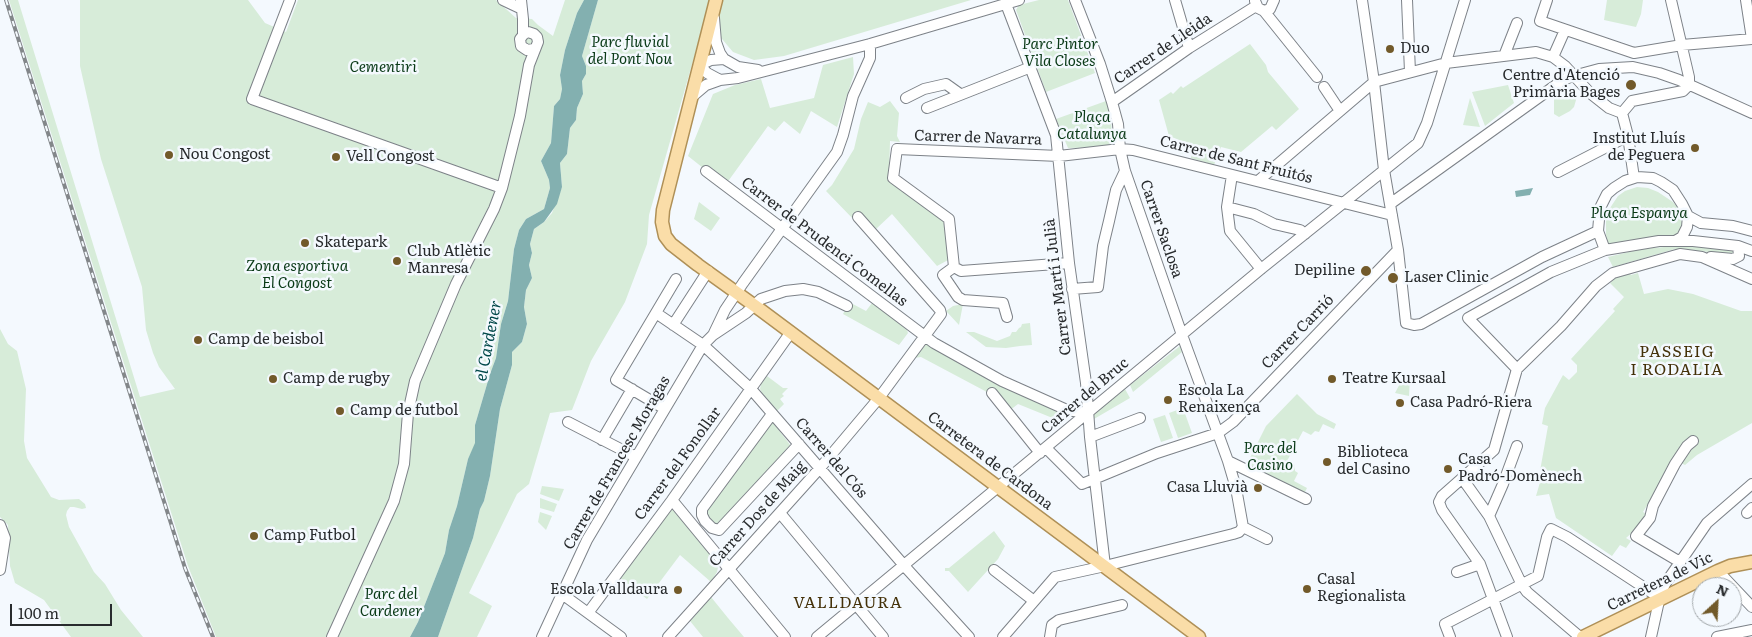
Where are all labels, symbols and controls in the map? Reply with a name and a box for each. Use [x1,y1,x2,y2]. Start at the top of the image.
street label: Carrer de Lleida [1111,10,1215,88]
park label: Parc fluvial del Pont Nou [588,34,672,69]
park label: Parc Pintor Vila Closes [1022,36,1098,71]
place label: Duo [1400,40,1430,58]
marker: Duo [1384,43,1396,55]
park label: Cementiri [349,59,417,77]
place label: Centre d'Atenció Primària Bages [1502,67,1620,102]
marker: Centre d'Atenció Primària Bages [1624,78,1638,92]
park label: Plaça Catalunya [1057,109,1127,144]
street label: Carrer de Navarra [914,127,1042,149]
place label: Institut Lluís de Peguera [1592,130,1685,165]
street label: Carrer de Sant Fruitós [1158,132,1314,188]
marker: Institut Lluís de Peguera [1689,142,1701,154]
place label: Nou Congost [179,146,270,164]
place label: Vell Congost [346,148,435,166]
marker: Nou Congost [163,149,175,161]
marker: Vell Congost [330,151,342,163]
street label: Carrer de Prudenci Comellas [737,174,911,310]
street label: Carrer Saclosa [1136,178,1186,280]
park label: Plaça Espanya [1590,205,1688,223]
street label: Carrer Martí i Julià [1041,218,1075,356]
place label: Skatepark [315,234,387,252]
marker: Skatepark [299,237,311,249]
place label: Club Atlètic Manresa [407,243,491,278]
marker: Club Atlètic Manresa [391,255,403,267]
park label: Zona esportiva El Congost [246,258,348,293]
place label: Depiline [1294,262,1355,280]
marker: Depiline [1359,264,1373,278]
place label: Laser Clinic [1404,269,1489,287]
marker: Laser Clinic [1386,271,1400,285]
street label: Carrer Carrió [1258,291,1338,373]
water label: el Cardener [472,299,506,383]
place label: Camp de beisbol [208,331,324,349]
marker: Camp de beisbol [192,334,204,346]
district label: PASSEIG I RODALIA [1629,342,1725,380]
street label: Carrer del Bruc [1038,354,1132,438]
place label: Camp de rugby [283,370,390,388]
place label: Teatre Kursaal [1342,370,1446,388]
marker: Camp de rugby [267,373,279,385]
street label: Carrer de Francesc Moragas [560,373,674,553]
marker: Teatre Kursaal [1326,373,1338,385]
place label: Escola La Renaixença [1178,382,1260,417]
marker: Escola La Renaixença [1162,394,1174,406]
place label: Casa Padró-Riera [1410,394,1532,412]
marker: Casa Padró-Riera [1394,397,1406,409]
place label: Camp de futbol [350,402,458,420]
street label: Carrer del Fonollar [631,404,725,524]
marker: Camp de futbol [334,405,346,417]
street label: Carretera de Cardona [924,408,1056,514]
street label: Carrer del Cós [791,414,871,502]
park label: Parc del Casino [1243,440,1297,475]
place label: Biblioteca del Casino [1337,444,1410,479]
place label: Casa Padró-Domènech [1458,451,1582,486]
marker: Biblioteca del Casino [1321,456,1333,468]
street label: Carrer Dos de Maig [706,457,810,571]
marker: Casa Padró-Domènech [1442,463,1454,475]
place label: Casa Lluvià [1167,479,1248,497]
marker: Casa Lluvià [1252,482,1264,494]
place label: Camp Futbol [264,527,356,545]
marker: Camp Futbol [248,530,260,542]
street label: Carretera de Vic [1604,549,1716,615]
place label: Casal Regionalista [1317,571,1406,606]
north arrow [1692,577,1742,627]
text: N [1713,578,1732,601]
place label: Escola Valldaura [550,581,668,599]
marker: Casal Regionalista [1301,583,1313,595]
marker: Escola Valldaura [672,584,684,596]
park label: Parc del Cardener [360,586,422,621]
district label: VALLDAURA [792,593,904,613]
scale bar [12,594,115,626]
text: 100 m [18,601,59,624]

